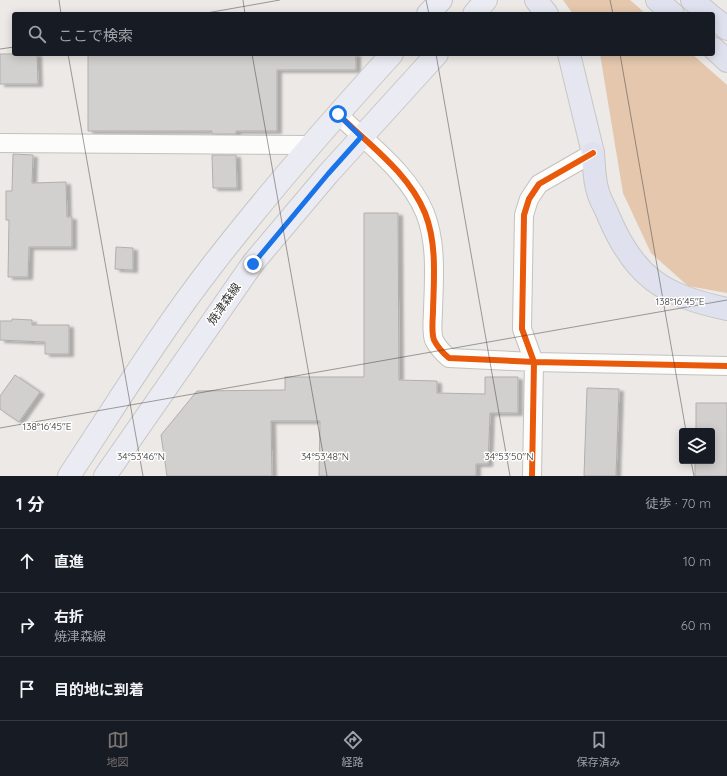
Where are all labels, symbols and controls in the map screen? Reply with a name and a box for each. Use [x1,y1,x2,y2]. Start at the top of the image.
search box [12,12,715,56]
icon: search [26,23,48,45]
text: ここで検索 [58,26,133,45]
route start [329,105,347,123]
route end [244,255,262,273]
street label: 焼津森線 [204,280,244,328]
text: 138°16'45"E [656,295,705,308]
text: 138°16'45"E [23,420,72,433]
map controls [679,428,715,464]
button: layers [679,428,715,464]
text: 34°53'46"N [117,450,165,463]
text: 34°53'48"N [301,450,349,463]
text: 34°53'50"N [485,450,533,463]
text: 1 分 [16,493,44,514]
text: 徒歩 · 70 m [646,495,711,511]
icon: ahead [16,550,38,572]
text: 直進 [54,552,84,571]
text: 10 m [683,553,711,569]
text: 右折 [54,607,84,626]
icon: right [16,614,38,636]
text: 60 m [681,617,711,633]
text: 焼津森線 [54,628,106,644]
icon: arrive [16,678,38,700]
text: 目的地に到着 [54,680,144,699]
tab: 地図 [107,729,129,769]
tab: 経路 [342,729,364,769]
tab: 保存済み [577,729,621,769]

